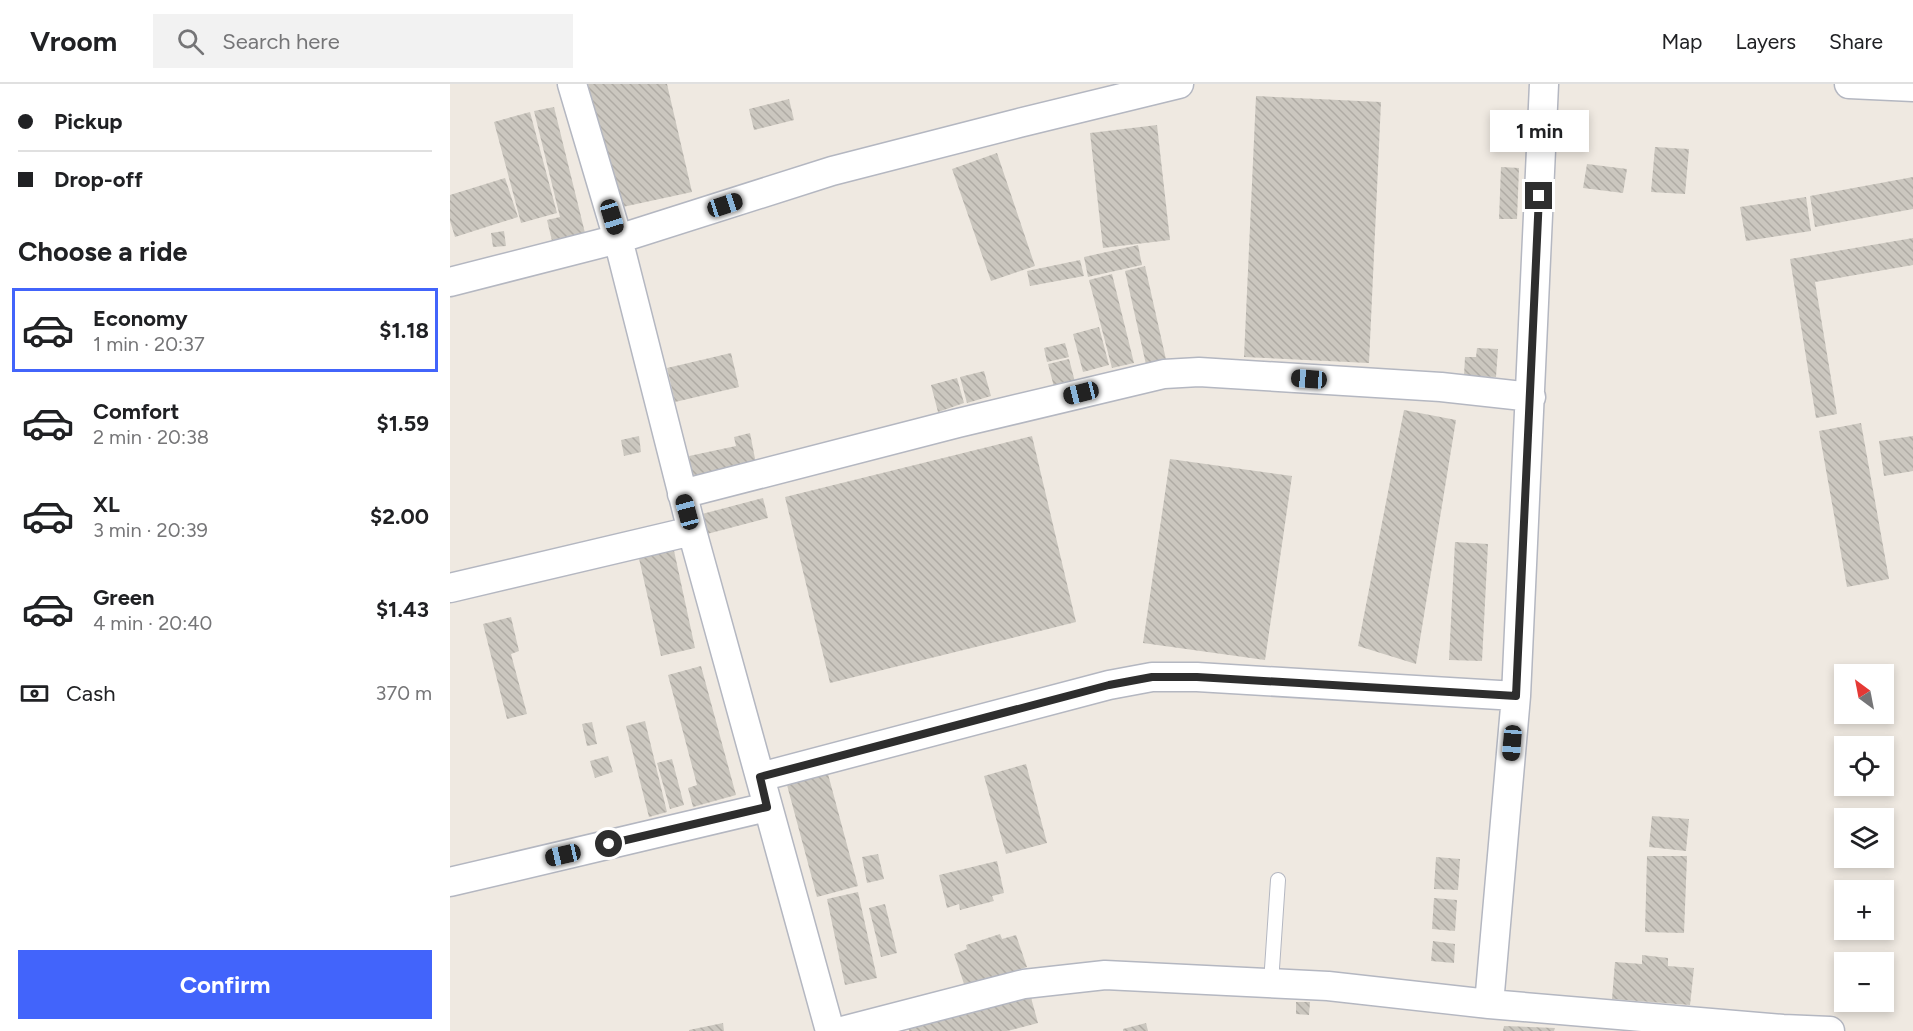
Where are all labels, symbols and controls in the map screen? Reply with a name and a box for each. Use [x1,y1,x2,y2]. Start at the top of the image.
search box [153,14,573,68]
text: Vroom [30,24,117,58]
icon: search [174,25,207,58]
text: Search here [222,28,340,55]
text: Map [1662,29,1702,54]
text: Layers [1735,29,1796,54]
text: Share [1829,29,1883,54]
text: Pickup [54,108,123,135]
callout: 1 min [1490,109,1588,151]
text: 1 min [1516,119,1563,143]
text: Drop-off [54,166,143,193]
route end [1525,182,1552,209]
car [705,191,745,219]
car [598,197,626,237]
text: Choose a ride [18,235,187,268]
icon: car [21,303,75,357]
text: Economy [93,305,188,332]
text: $1.18 [379,317,429,344]
text: 1 min · 20:37 [93,332,205,356]
car [1290,369,1328,389]
car [1061,380,1101,406]
icon: car [21,396,75,450]
text: Comfort [93,398,179,425]
text: $1.59 [377,410,429,437]
text: 2 min · 20:38 [93,425,209,449]
icon: car [21,489,75,543]
text: XL [93,491,120,518]
car [674,492,700,532]
text: $2.00 [370,503,429,530]
text: 3 min · 20:39 [93,518,208,542]
icon: car [21,582,75,636]
text: Green [93,584,155,611]
text: $1.43 [376,596,429,623]
text: 4 min · 20:40 [93,611,212,635]
north arrow [1834,664,1894,724]
map controls [1834,664,1894,1012]
icon: cash [18,677,51,710]
text: Cash [66,680,116,707]
text: 370 m [376,681,432,705]
car [1501,724,1523,762]
button: locate [1834,736,1894,796]
button: layers [1834,808,1894,868]
route start [595,830,622,857]
car [543,842,583,868]
button: + [1834,880,1894,940]
button: Confirm [18,950,432,1019]
button: − [1834,952,1894,1012]

